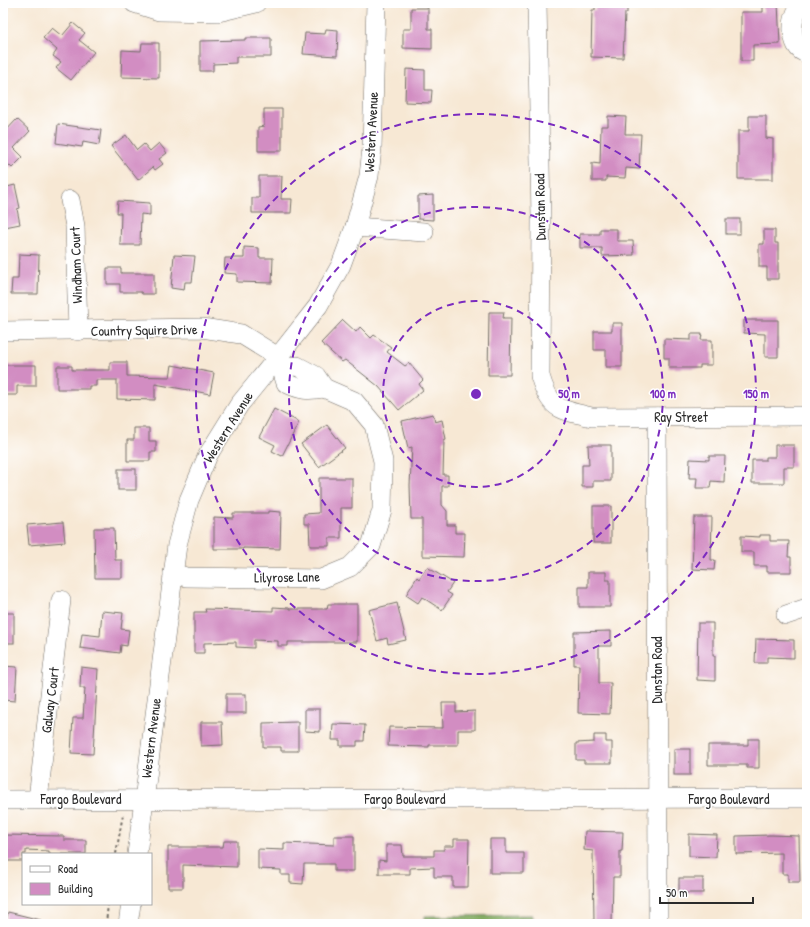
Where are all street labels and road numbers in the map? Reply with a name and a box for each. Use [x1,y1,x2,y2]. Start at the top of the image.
street label: Western Avenue [359,91,382,173]
street label: Dunstan Road [529,173,550,241]
street label: Windham Court [65,226,86,304]
street label: Country Squire Drive [90,319,198,341]
street label: Western Avenue [198,387,257,466]
street label: Ray Street [654,407,708,427]
street label: Lilyrose Lane [254,566,320,588]
street label: Dunstan Road [647,636,666,703]
street label: Galway Court [36,666,64,734]
street label: Western Avenue [136,696,165,779]
street label: Fargo Boulevard [40,789,122,809]
street label: Fargo Boulevard [364,789,446,809]
street label: Fargo Boulevard [688,789,770,809]

